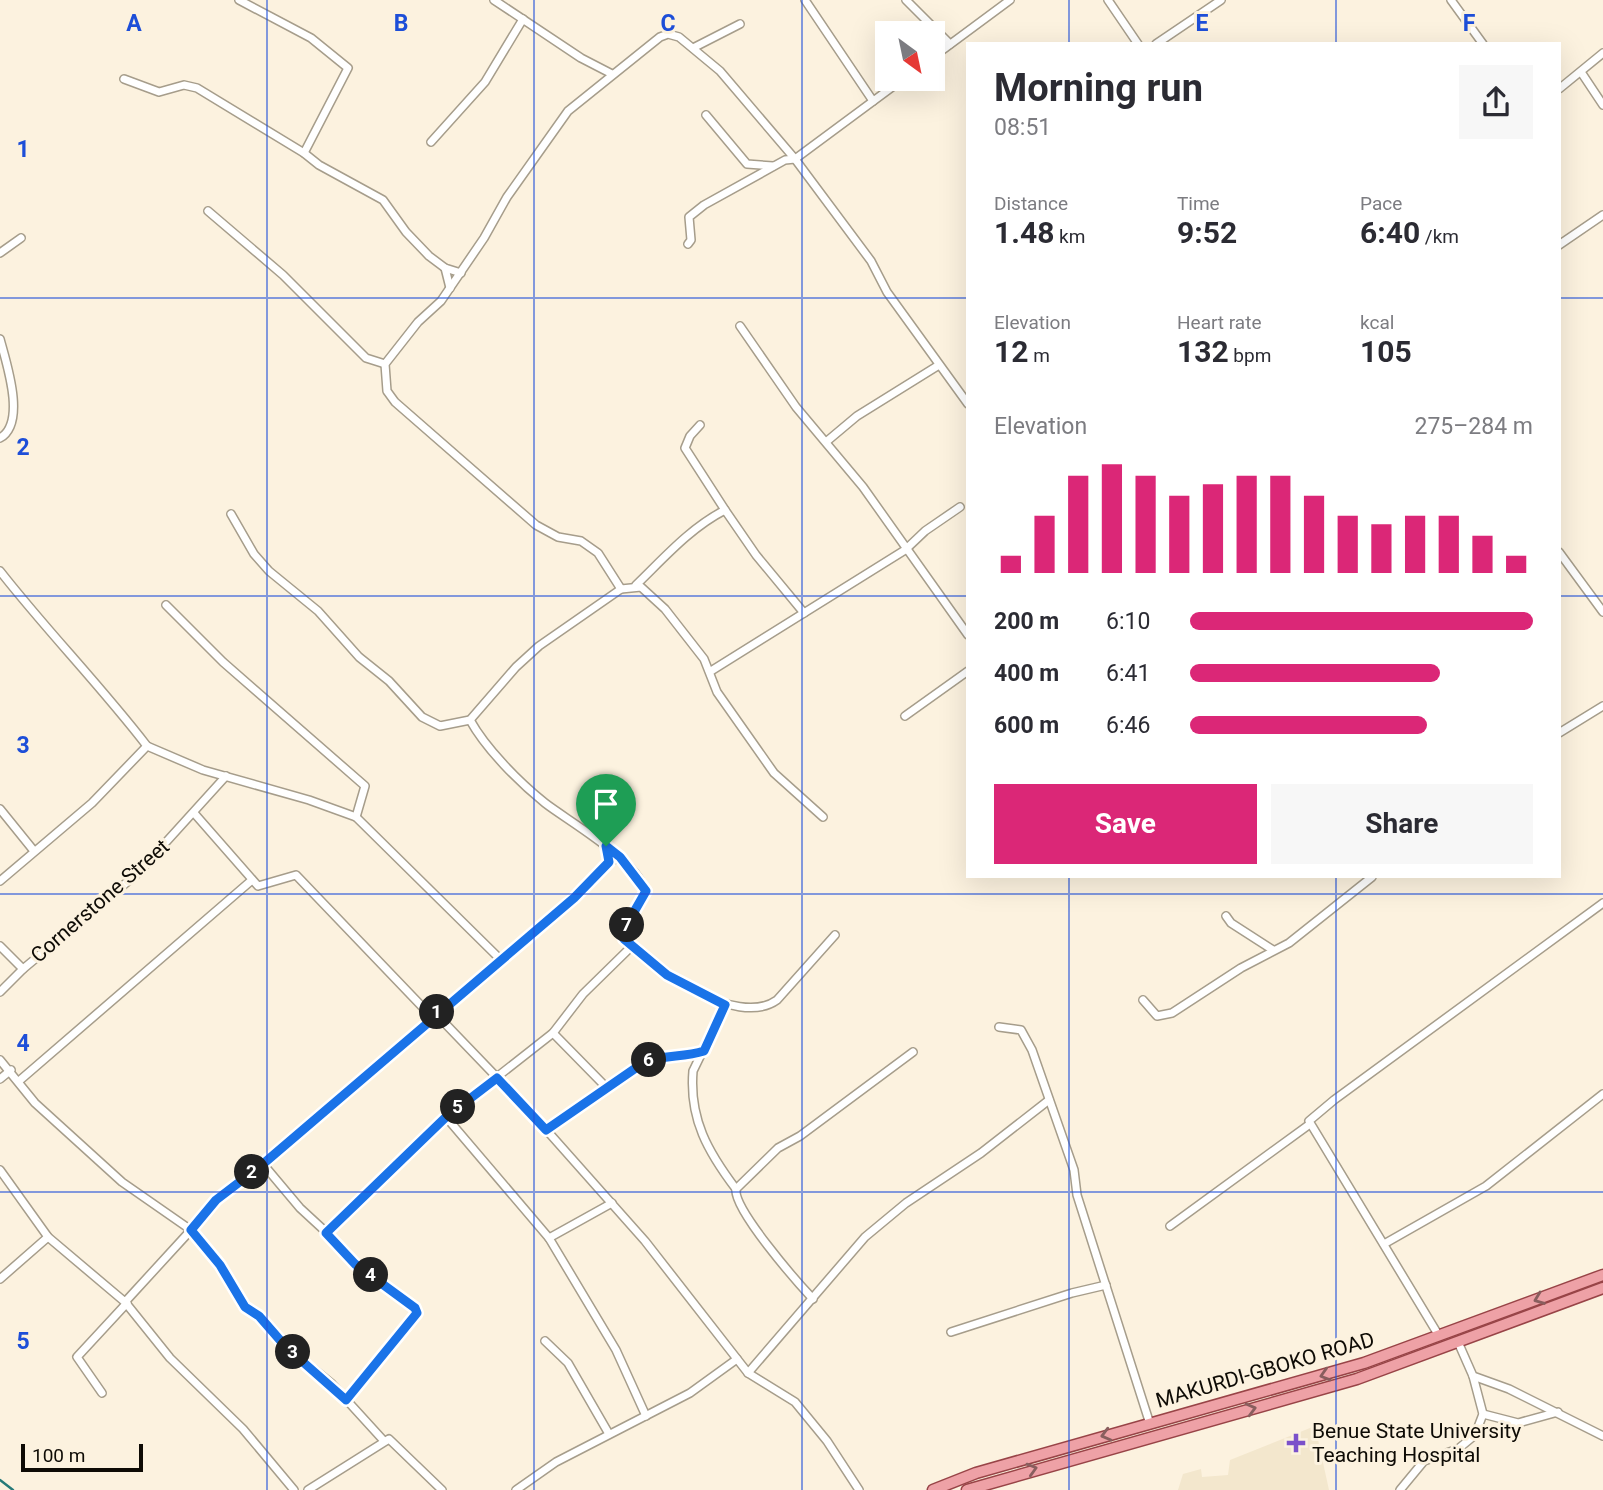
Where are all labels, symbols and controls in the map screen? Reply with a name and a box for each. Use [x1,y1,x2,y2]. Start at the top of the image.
text: A [126,10,142,37]
text: B [394,10,408,37]
text: C [660,10,676,37]
text: E [1196,10,1209,37]
text: F [1463,10,1476,37]
north arrow [875,21,945,91]
map controls [875,21,945,91]
button: share [1459,65,1533,139]
text: Morning run [994,66,1203,110]
text: 08:51 [994,114,1051,141]
text: 1 [16,136,30,163]
text: Distance [994,192,1068,215]
text: Time [1177,192,1220,215]
text: Pace [1360,192,1402,215]
text: 1.48 [994,215,1054,250]
text: 9:52 [1177,215,1237,250]
text: 6:40 [1360,215,1420,250]
text: km [1054,225,1085,248]
text: /km [1420,225,1459,248]
text: Elevation [994,311,1071,334]
text: Heart rate [1177,311,1262,334]
text: kcal [1360,311,1394,334]
text: 12 [994,334,1028,369]
text: 132 [1177,334,1229,369]
text: 105 [1360,334,1412,369]
text: m [1028,344,1050,367]
text: bpm [1229,344,1271,367]
text: Elevation [994,413,1087,440]
text: 275–284 m [1414,413,1533,440]
text: 2 [16,434,30,461]
text: 200 m [994,608,1059,635]
text: 6:10 [1106,608,1150,635]
text: 400 m [994,660,1059,687]
text: 6:41 [1106,660,1150,687]
text: 600 m [994,712,1059,739]
text: 6:46 [1106,712,1150,739]
text: 3 [16,732,30,759]
pin [576,774,636,846]
button: Save [994,784,1257,864]
button: Share [1271,784,1533,864]
icon: arrive [587,785,625,823]
street label: Cornerstone Street [26,834,174,968]
pin: 7 [610,908,644,942]
text: 7 [621,913,632,936]
pin: 1 [420,995,454,1030]
text: 1 [431,1000,442,1023]
text: 4 [16,1030,30,1057]
pin: 6 [632,1042,666,1078]
text: 6 [643,1048,654,1071]
pin: 5 [440,1090,476,1124]
text: 5 [452,1095,463,1118]
pin: 2 [234,1154,270,1190]
text: 2 [246,1160,257,1183]
pin: 4 [354,1258,388,1292]
text: 4 [365,1263,376,1286]
one-way arrow [1534,1291,1546,1305]
street label: MAKURDI-GBOKO ROAD [1153,1327,1377,1413]
text: 5 [16,1328,30,1355]
pin: 3 [276,1334,310,1370]
text: 3 [287,1340,298,1363]
one-way arrow [1319,1367,1332,1381]
one-way arrow [1245,1403,1257,1418]
place label: Benue State University Teaching Hospital [1312,1419,1521,1467]
one-way arrow [1100,1427,1112,1442]
marker: Benue State University Teaching Hospital [1286,1433,1306,1453]
scale bar [21,1441,144,1473]
text: 100 m [32,1444,85,1467]
one-way arrow [1026,1463,1038,1478]

